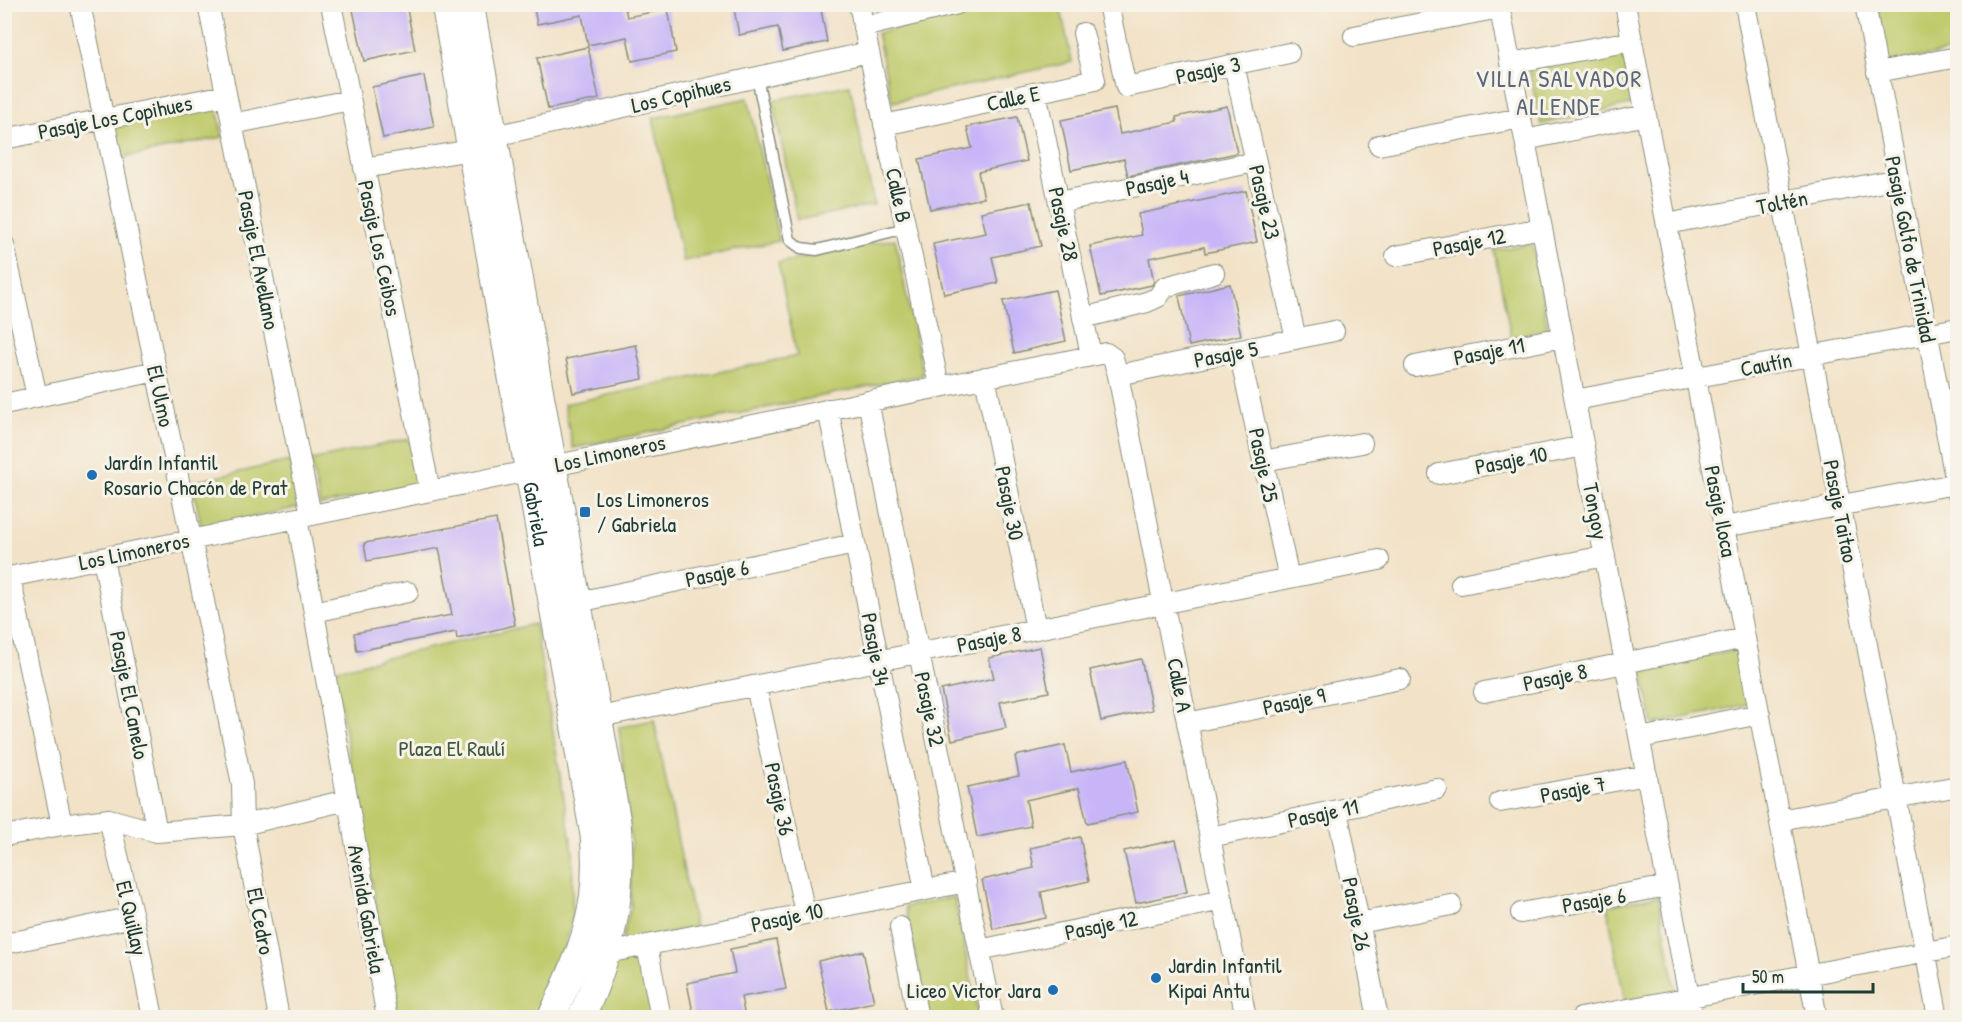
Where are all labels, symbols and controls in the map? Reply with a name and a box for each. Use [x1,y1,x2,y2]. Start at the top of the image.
street label: Pasaje 3 [1173,49,1243,91]
district label: VILLA SALVADOR ALLENDE [1475,62,1643,122]
street label: Los Copihues [628,68,734,120]
street label: Calle E [984,78,1043,118]
street label: Pasaje Los Copihues [35,87,195,147]
street label: Pasaje Golfo de Trinidad [1878,153,1944,345]
street label: Pasaje 4 [1123,161,1191,203]
street label: Pasaje 23 [1242,162,1288,242]
street label: Calle B [879,165,919,225]
street label: Pasaje Los Ceibos [351,177,409,319]
street label: Toltén [1754,182,1810,222]
street label: Pasaje 28 [1042,184,1086,264]
street label: Pasaje El Avellano [231,188,287,332]
street label: Pasaje 12 [1430,220,1509,264]
street label: Pasaje 11 [1451,329,1527,373]
street label: Pasaje 5 [1191,333,1261,375]
street label: Cautín [1738,344,1794,384]
street label: El Ulmo [140,362,182,430]
street label: Pasaje 25 [1242,425,1286,505]
street label: Los Limoneros [552,427,668,479]
street label: Pasaje 10 [1472,438,1550,482]
place label: Jardín Infantil Rosario Chacón de Prat [104,447,288,502]
street label: Pasaje Taitao [1816,457,1866,565]
street label: Pasaje 30 [988,463,1032,543]
street label: Pasaje Iloca [1697,463,1745,560]
marker: Jardín Infantil Rosario Chacón de Prat [85,468,99,482]
street label: Gabriela [516,479,557,549]
street label: Tongoy [1576,480,1616,542]
place label: Los Limoneros / Gabriela [597,484,709,539]
marker: Los Limoneros / Gabriela [578,505,592,519]
street label: Los Limoneros [76,525,192,577]
street label: Pasaje 6 [683,552,752,594]
street label: Pasaje 34 [854,610,898,688]
street label: Pasaje 8 [954,618,1024,660]
street label: Pasaje El Canelo [103,628,157,762]
street label: Calle A [1160,655,1200,715]
street label: Pasaje 8 [1520,656,1590,698]
street label: Pasaje 32 [907,669,953,750]
street label: Pasaje 9 [1260,680,1328,722]
park label: Plaza El Raulí [399,733,506,763]
street label: Pasaje 36 [758,760,802,838]
street label: Pasaje 7 [1538,768,1608,810]
street label: Pasaje 11 [1285,791,1361,835]
street label: Avenida Gabriela [341,842,393,976]
street label: Pasaje 26 [1335,875,1379,954]
street label: El Quillay [109,878,155,958]
street label: Pasaje 6 [1560,880,1628,920]
street label: El Cedro [240,885,282,957]
street label: Pasaje 10 [748,895,826,939]
street label: Pasaje 12 [1062,903,1141,947]
place label: Jardin Infantil Kipai Antu [1168,950,1282,1005]
scale bar [1743,956,1874,994]
text: 50 m [1752,964,1784,989]
marker: Jardin Infantil Kipai Antu [1149,971,1163,985]
place label: Liceo Victor Jara [907,975,1041,1005]
marker: Liceo Victor Jara [1046,983,1060,997]

